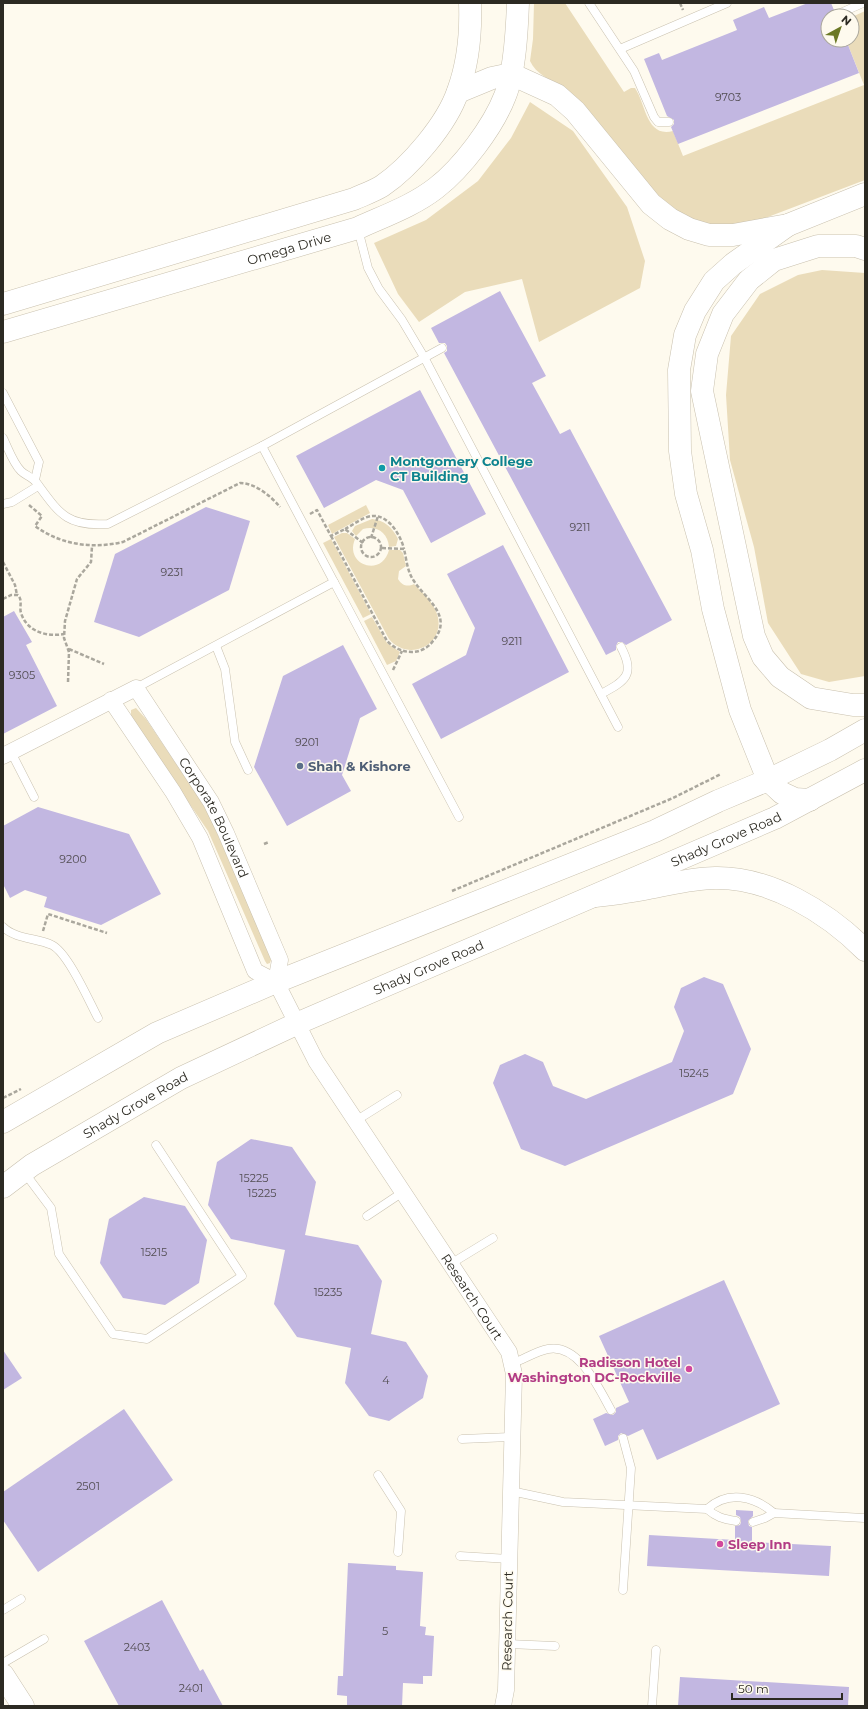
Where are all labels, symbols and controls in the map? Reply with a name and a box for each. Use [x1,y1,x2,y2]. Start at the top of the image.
north arrow [820,8,860,48]
text: N [839,12,854,29]
house number: 9703 [715,90,741,104]
street label: Omega Drive [245,228,333,268]
place label: Montgomery College CT Building [390,453,533,484]
marker: Montgomery College CT Building [377,463,387,473]
house number: 9211 [570,520,590,534]
house number: 9231 [160,565,184,579]
house number: 9211 [502,634,522,648]
house number: 9305 [9,668,35,682]
house number: 9201 [295,735,319,749]
street label: Corporate Boulevard [176,754,252,880]
place label: Shah & Kishore [308,758,411,774]
marker: Shah & Kishore [295,761,305,771]
street label: Shady Grove Road [668,808,784,870]
house number: 9200 [59,852,87,866]
street label: Shady Grove Road [371,936,486,998]
house number: 15245 [679,1066,709,1080]
street label: Shady Grove Road [80,1068,190,1142]
house number: 15225 [240,1171,268,1185]
house number: 15225 [248,1186,276,1200]
house number: 15215 [141,1245,167,1259]
street label: Research Court [438,1251,507,1343]
house number: 15235 [314,1285,342,1299]
place label: Radisson Hotel Washington DC-Rockville [507,1354,681,1385]
marker: Radisson Hotel Washington DC-Rockville [684,1364,694,1374]
house number: 4 [382,1373,390,1387]
house number: 2501 [76,1479,100,1493]
place label: Sleep Inn [728,1536,792,1552]
marker: Sleep Inn [715,1539,725,1549]
street label: Research Court [498,1571,516,1671]
house number: 5 [382,1624,388,1638]
house number: 2403 [124,1640,150,1654]
scale bar [732,1675,842,1701]
house number: 2401 [179,1681,203,1695]
text: 50 m [738,1681,769,1696]

